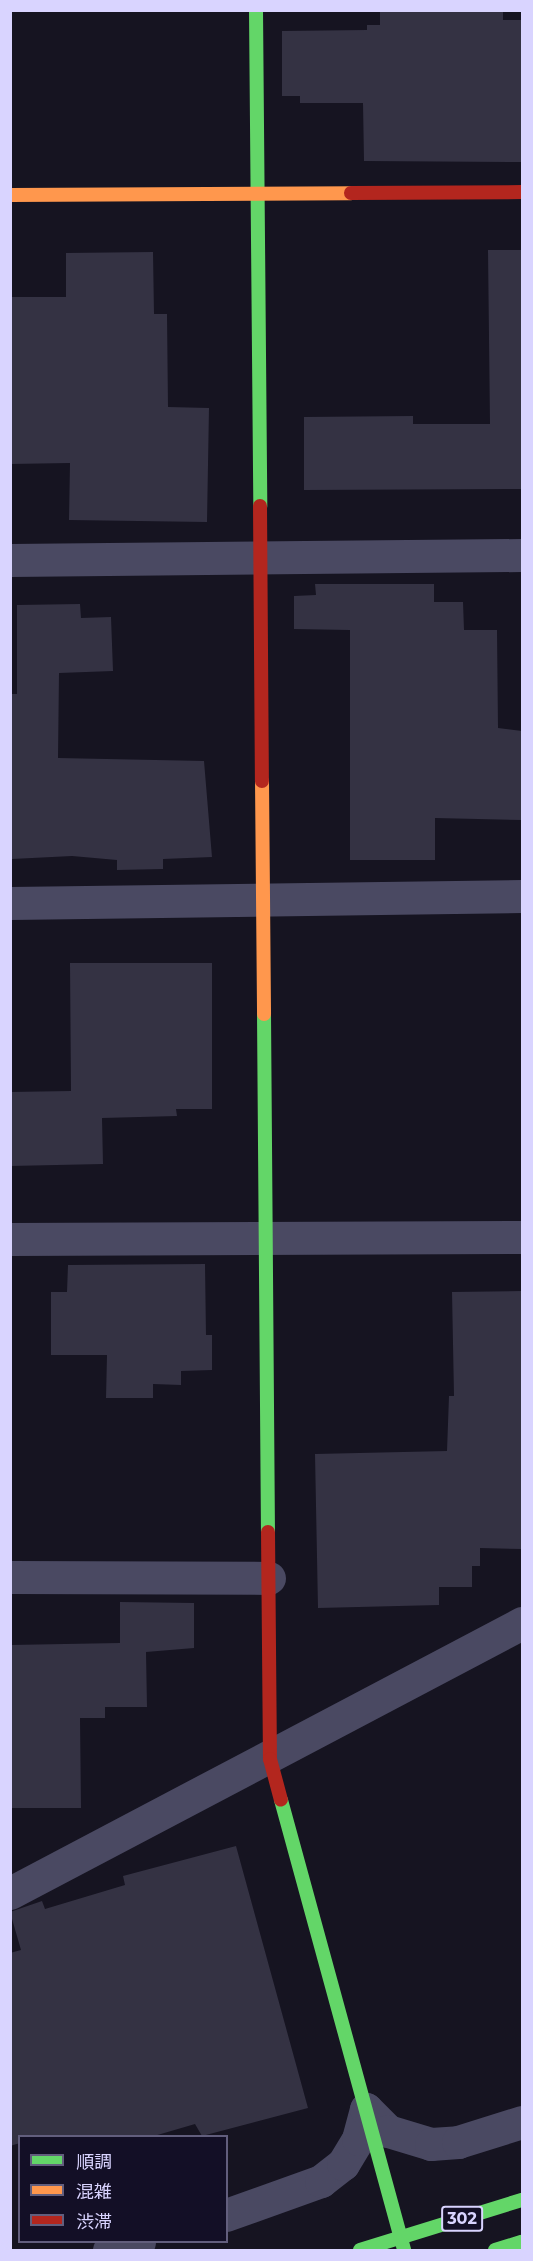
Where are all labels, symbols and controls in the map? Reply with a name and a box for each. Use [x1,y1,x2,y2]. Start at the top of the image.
legend [18,2135,228,2243]
text: 順調 [76,2151,112,2173]
text: 混雑 [76,2181,112,2203]
road number: 302 [441,2206,483,2232]
text: 渋滞 [76,2211,112,2233]

